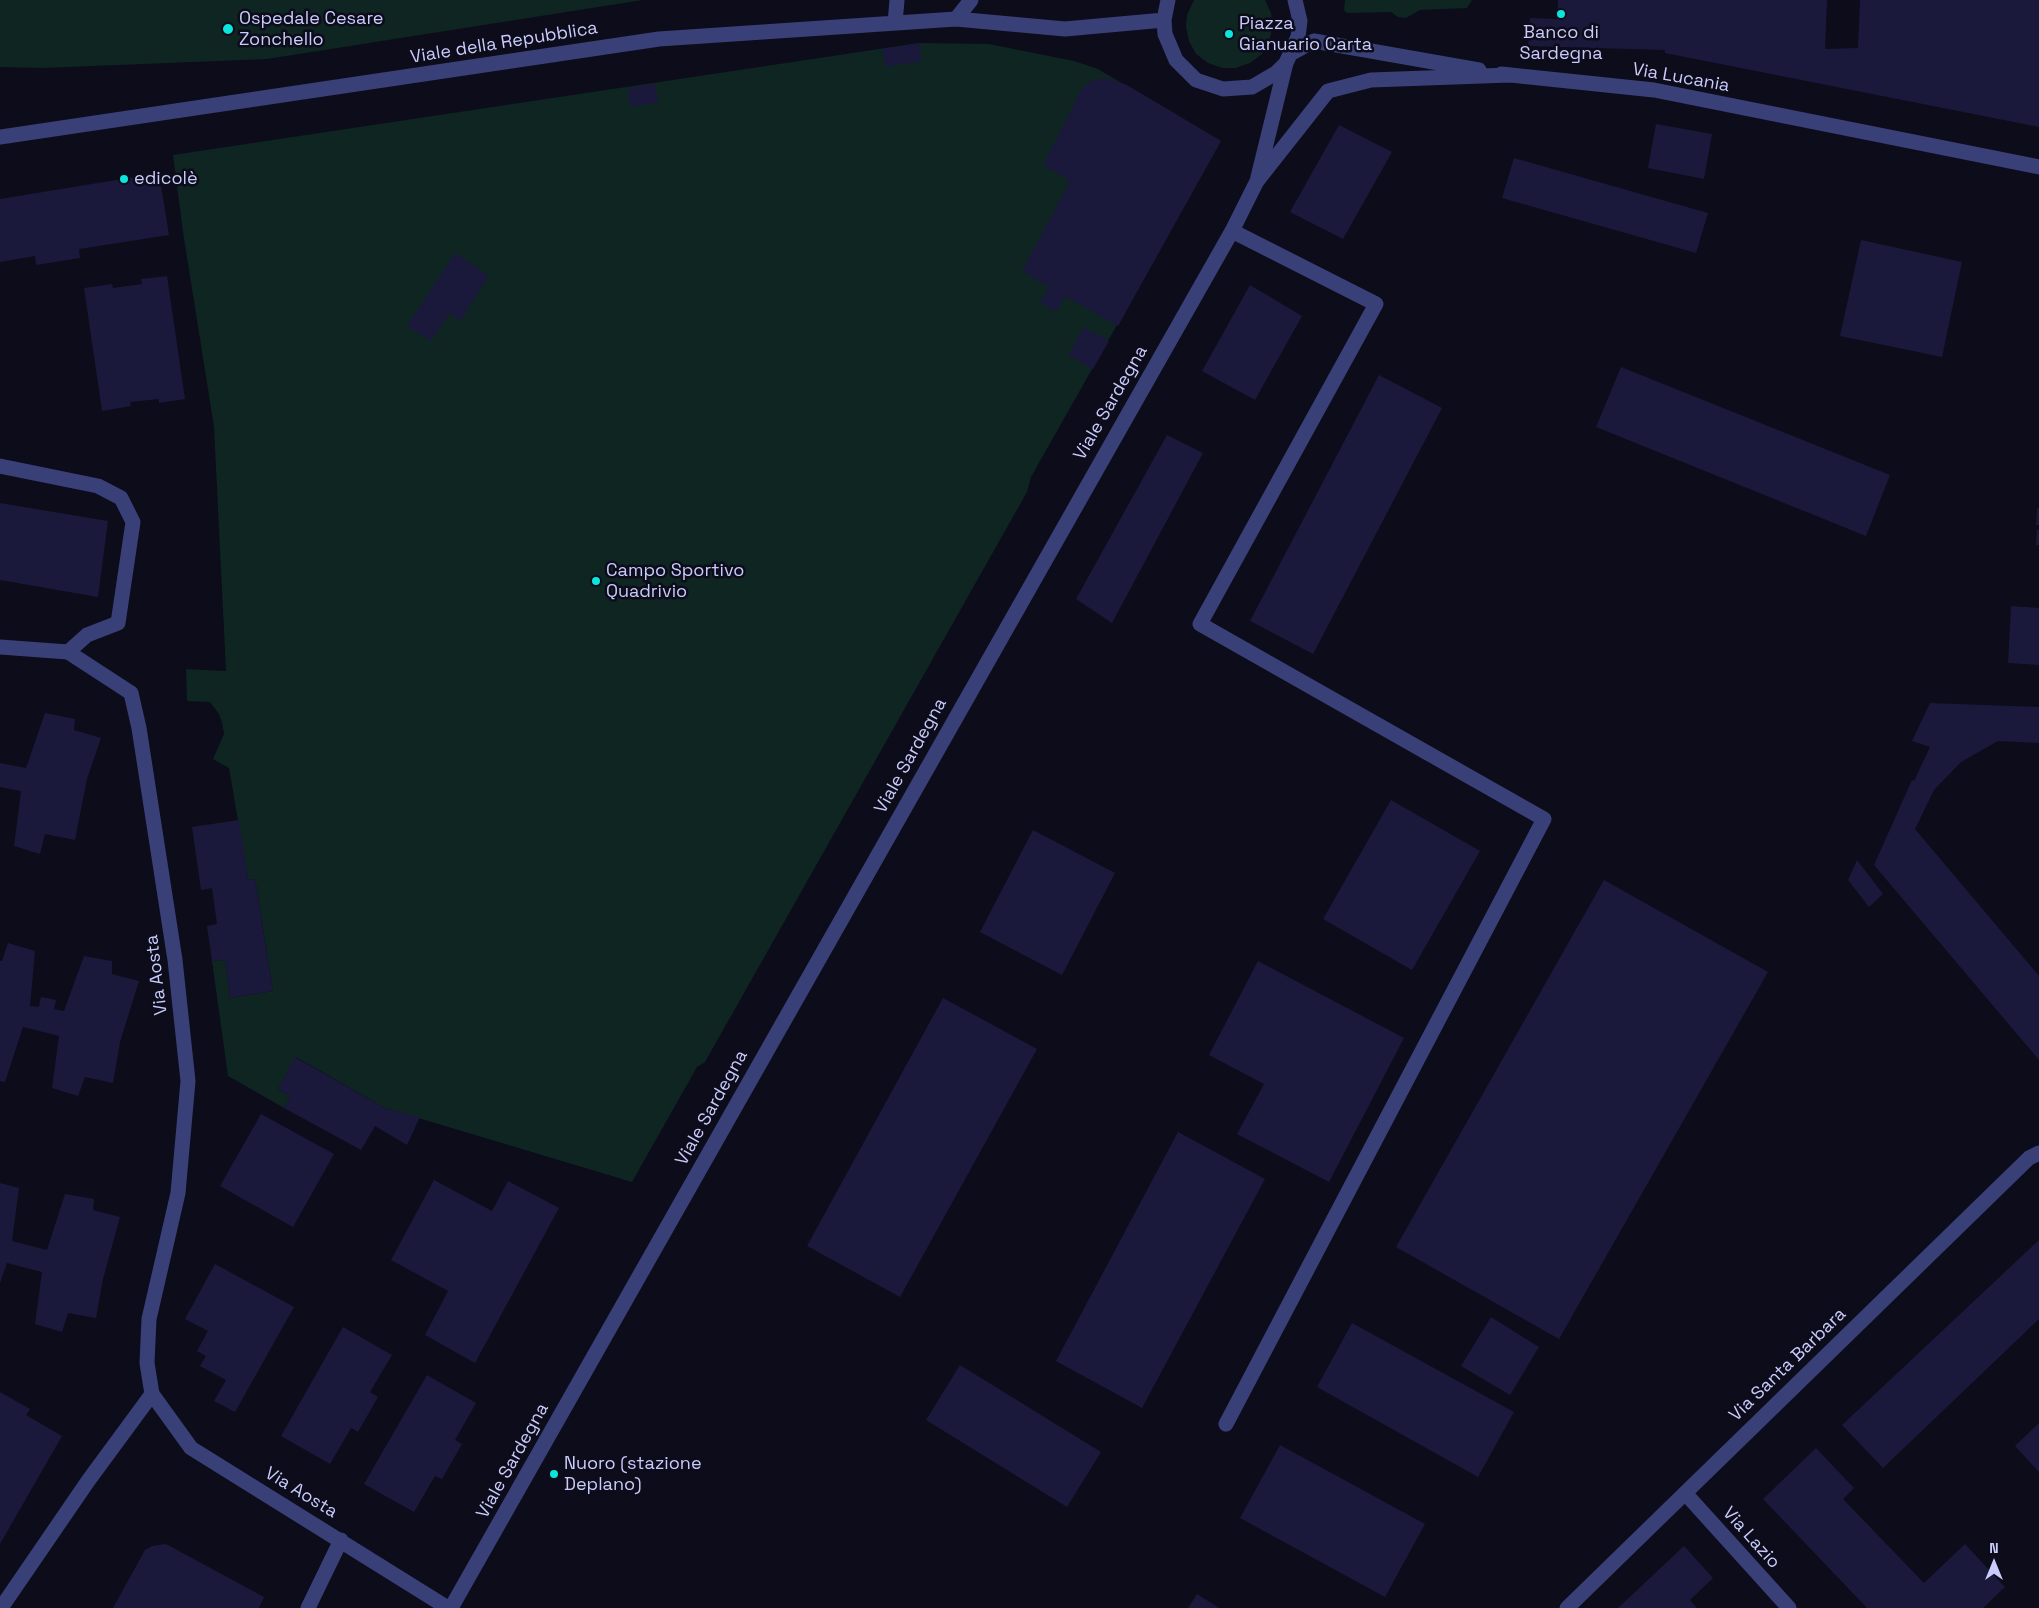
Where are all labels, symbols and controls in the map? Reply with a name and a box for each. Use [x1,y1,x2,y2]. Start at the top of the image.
place label: Ospedale Cesare Zonchello [239,8,384,50]
marker: Banco di Sardegna [1555,8,1567,20]
place label: Piazza Gianuario Carta [1239,13,1372,56]
street label: Viale della Repubblica [409,18,599,68]
marker: Ospedale Cesare Zonchello [221,22,235,36]
place label: Banco di Sardegna [1519,22,1603,64]
marker: Piazza Gianuario Carta [1223,28,1235,40]
street label: Via Lucania [1631,59,1731,97]
place label: edicolè [134,168,198,190]
marker: edicolè [118,173,130,185]
street label: Viale Sardegna [1069,342,1153,464]
place label: Campo Sportivo Quadrivio [606,560,744,602]
marker: Campo Sportivo Quadrivio [590,575,602,587]
street label: Viale Sardegna [870,695,952,817]
street label: Via Aosta [141,934,173,1016]
street label: Viale Sardegna [671,1047,753,1169]
street label: Via Santa Barbara [1725,1304,1851,1426]
street label: Viale Sardegna [472,1400,554,1522]
place label: Nuoro (stazione Deplano) [564,1453,702,1496]
street label: Via Aosta [261,1463,341,1523]
marker: Nuoro (stazione Deplano) [548,1468,560,1480]
street label: Via Lazio [1718,1503,1784,1573]
north arrow [1969,1538,2019,1588]
text: N [1989,1539,1999,1557]

